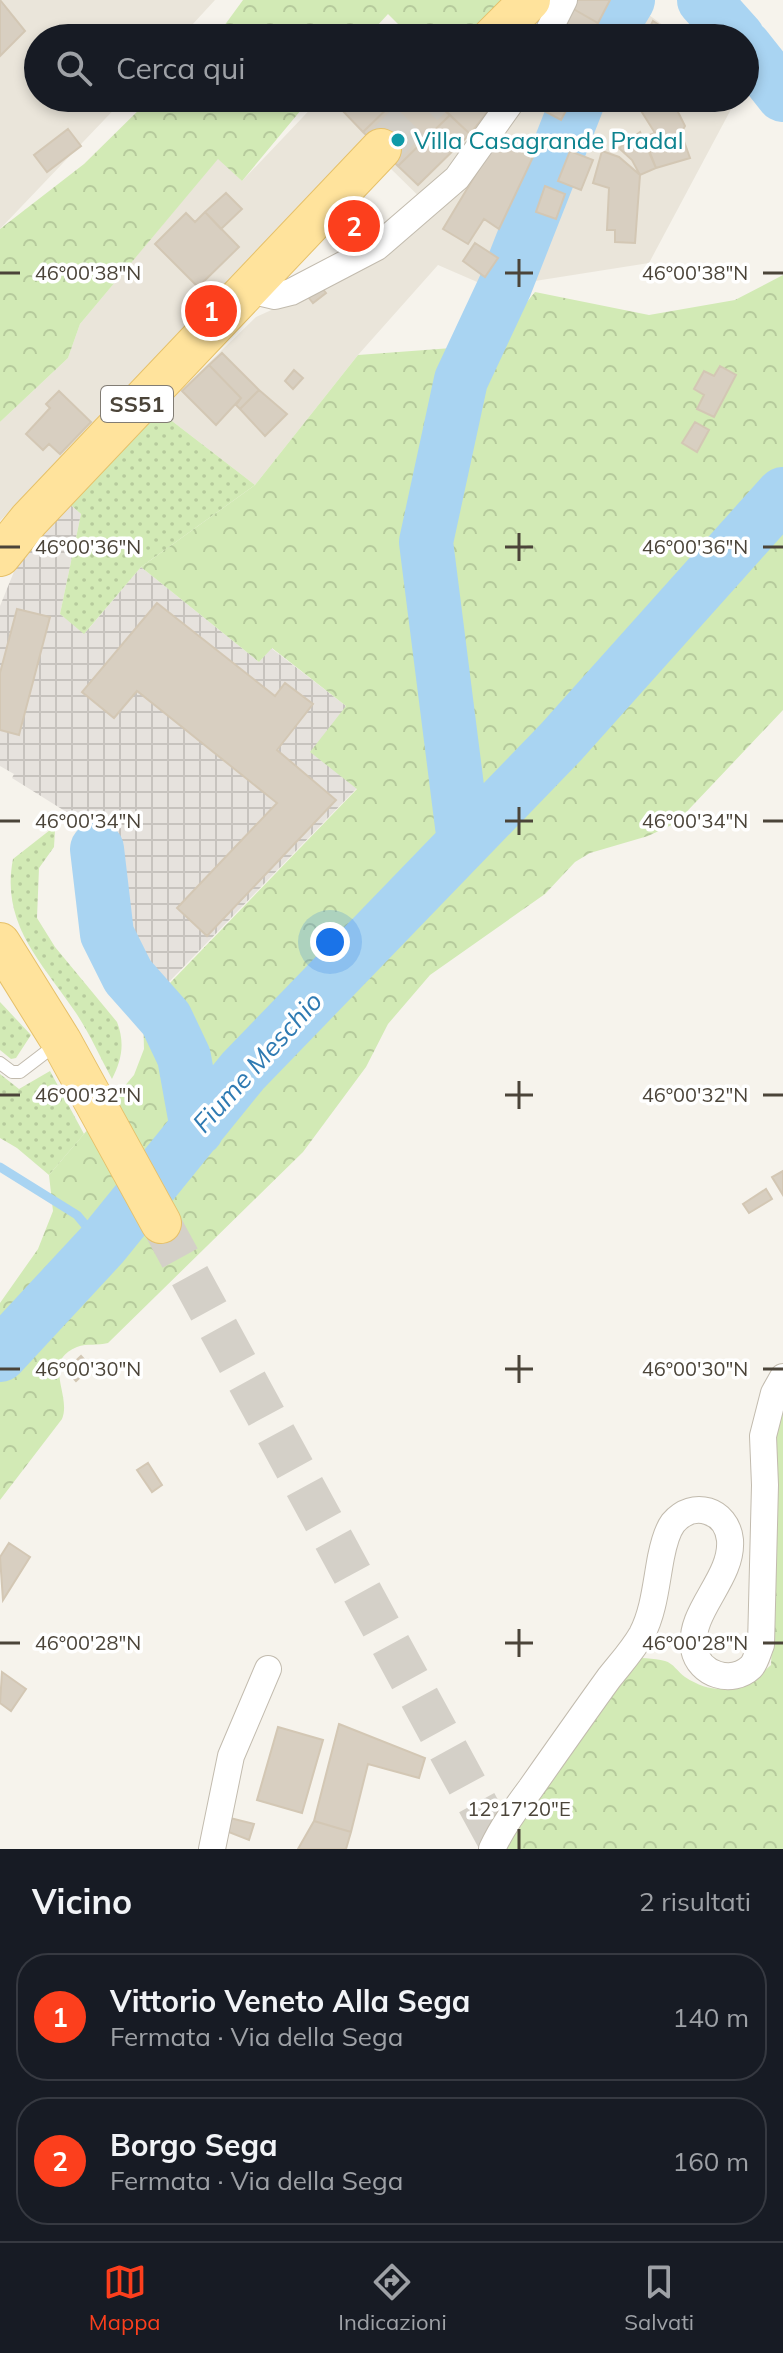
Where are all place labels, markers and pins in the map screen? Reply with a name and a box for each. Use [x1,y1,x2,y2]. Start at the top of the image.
place label: Villa Casagrande Pradal [414,125,683,155]
marker: Villa Casagrande Pradal [389,131,407,149]
pin: 2 [328,196,380,256]
pin: 1 [185,281,237,341]

